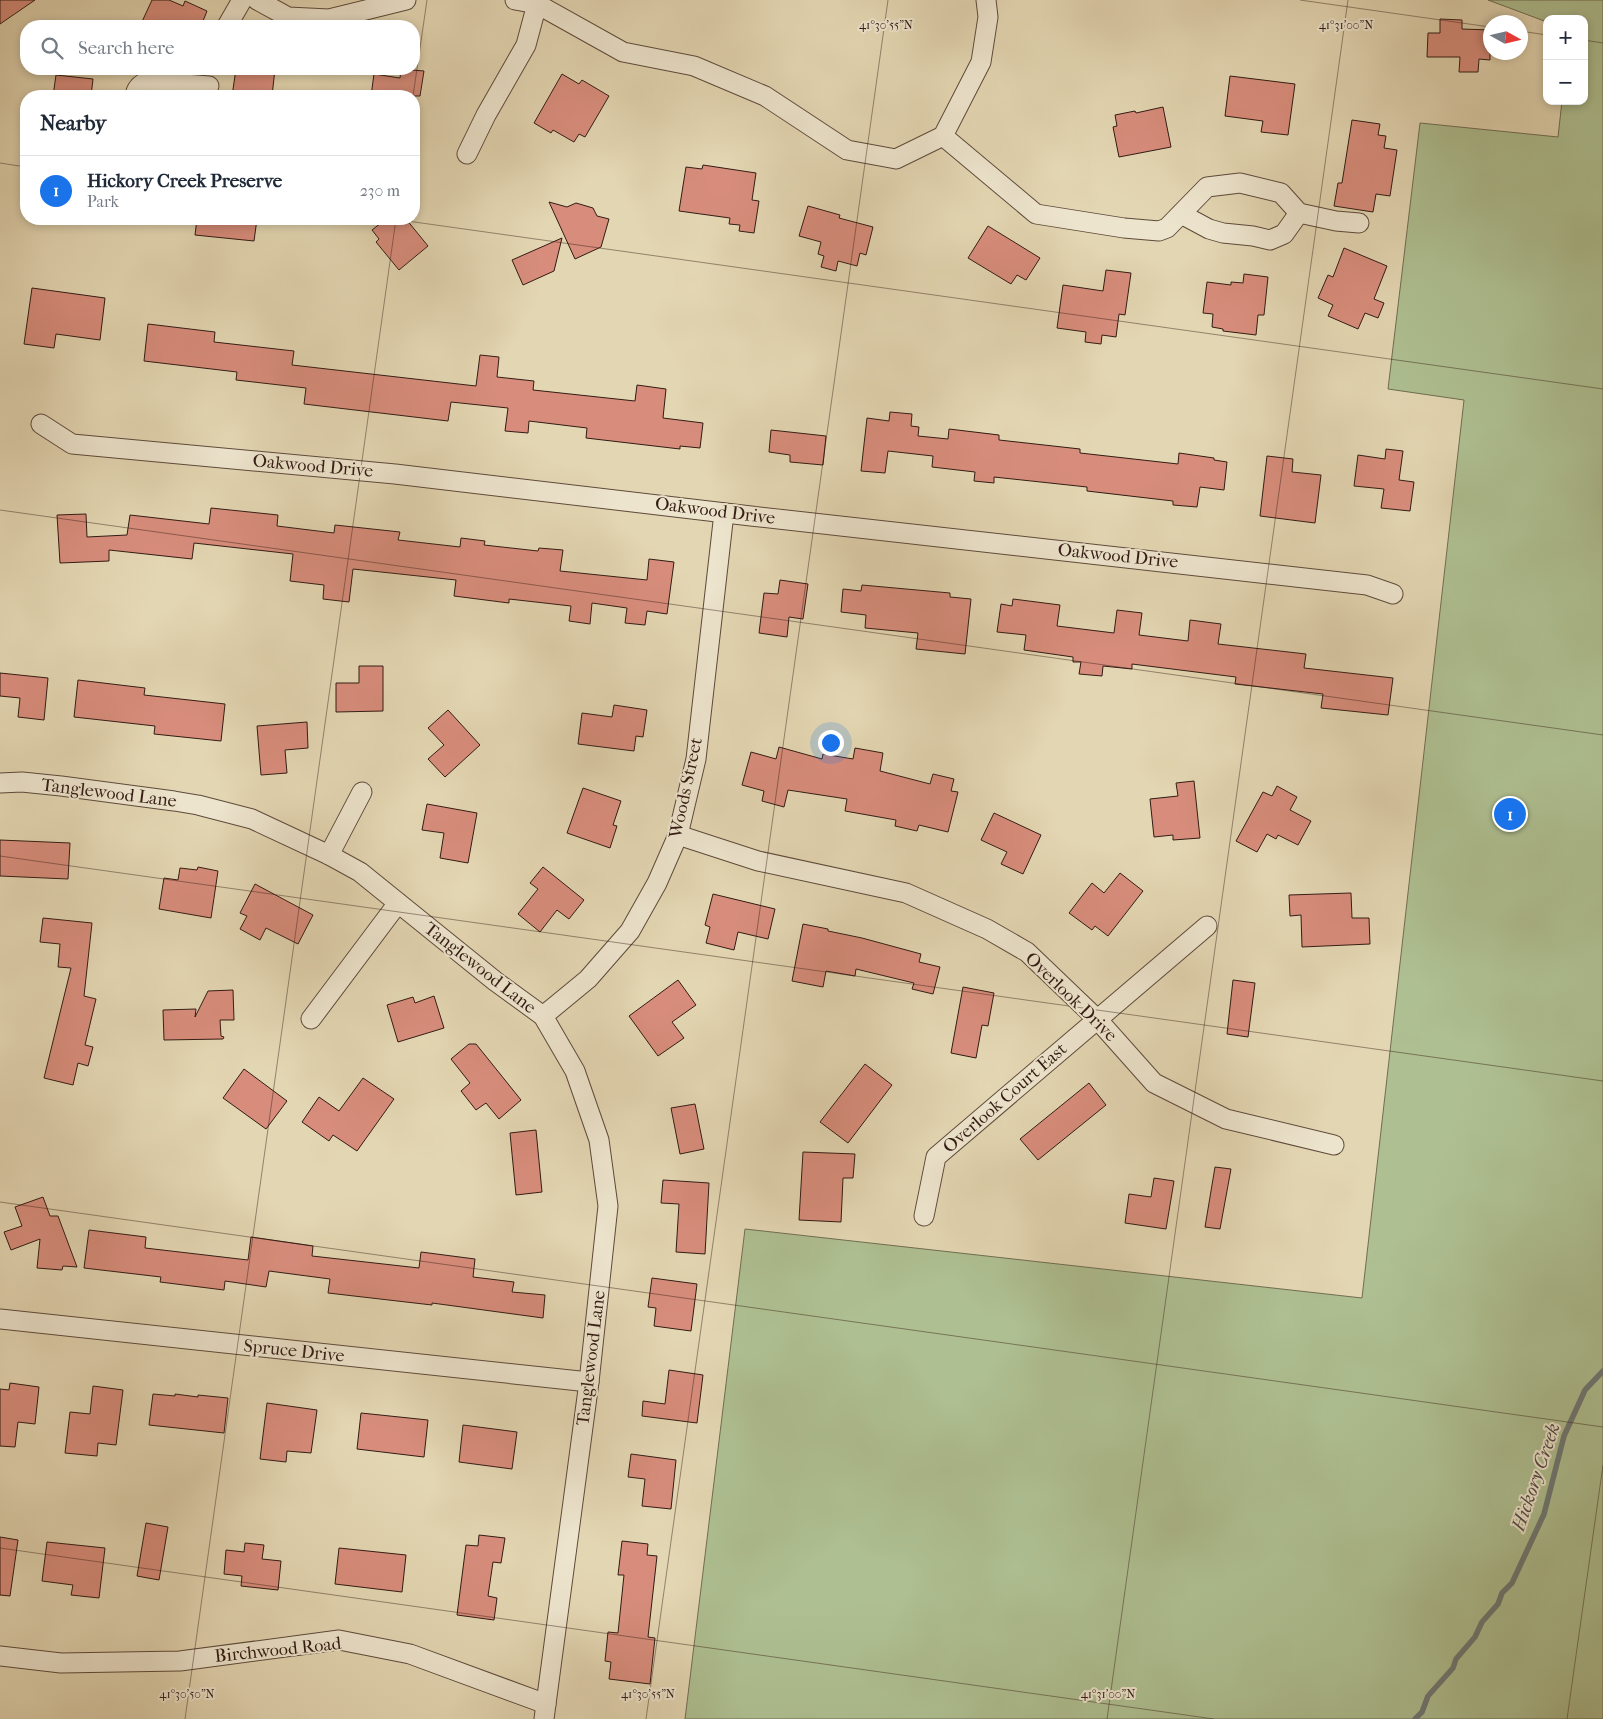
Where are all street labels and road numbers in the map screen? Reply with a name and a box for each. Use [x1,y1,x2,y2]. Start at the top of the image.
street label: Oakwood Drive [252,450,374,482]
street label: Oakwood Drive [654,493,776,529]
street label: Oakwood Drive [1057,539,1179,573]
street label: Woods Street [665,735,707,841]
street label: Tanglewood Lane [40,774,178,812]
street label: Tanglewood Lane [420,918,540,1018]
street label: Overlook Drive [1021,948,1121,1046]
street label: Overlook Court East [939,1038,1072,1157]
street label: Tanglewood Lane [572,1289,610,1427]
street label: Spruce Drive [242,1335,346,1367]
street label: Birchwood Road [214,1633,343,1667]

